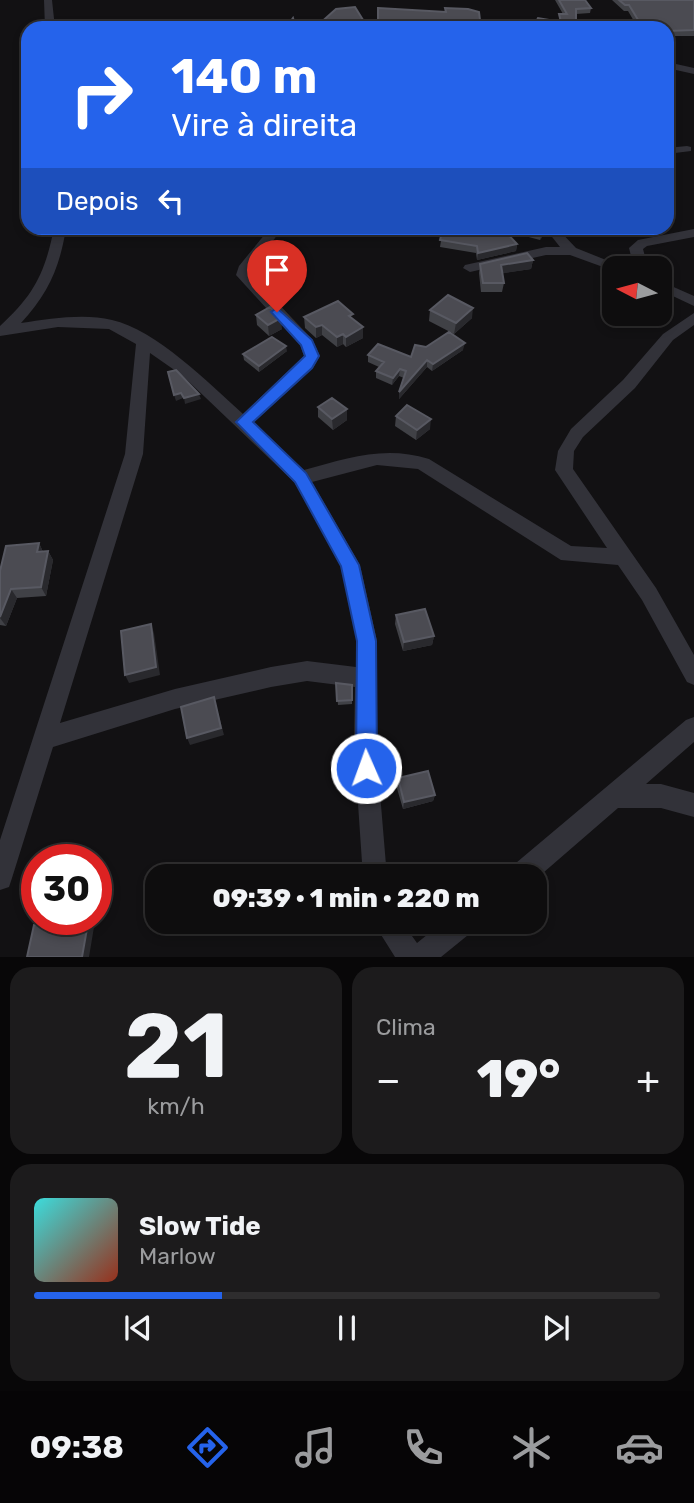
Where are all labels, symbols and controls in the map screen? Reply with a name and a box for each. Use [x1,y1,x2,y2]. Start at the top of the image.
text: 140 m [171,47,317,105]
icon: right [56,49,147,140]
text: Vire à direita [171,106,357,144]
icon: left [152,182,190,220]
text: Depois [56,186,138,217]
pin [247,240,307,312]
icon: arrive [258,251,296,289]
north arrow [602,256,672,326]
map controls [602,256,672,326]
position arrow [329,731,403,805]
speed limit sign: 30 [21,844,112,935]
text: 09:39 · 1 min · 220 m [212,883,480,914]
text: 21 [124,992,228,1100]
text: Clima [376,1013,436,1041]
text: 19° [477,1048,560,1110]
text: − [376,1057,401,1103]
text: + [636,1057,660,1103]
text: km/h [147,1092,205,1120]
text: Slow Tide [139,1211,261,1242]
text: Marlow [139,1242,216,1270]
icon: previous [119,1309,157,1347]
icon: pause [328,1309,366,1347]
icon: next [537,1309,575,1347]
icon: directions [183,1423,232,1472]
icon: music [291,1423,340,1472]
icon: phone [399,1423,448,1472]
icon: climate [507,1423,556,1472]
icon: car [615,1423,664,1472]
text: 09:38 [30,1428,124,1466]

